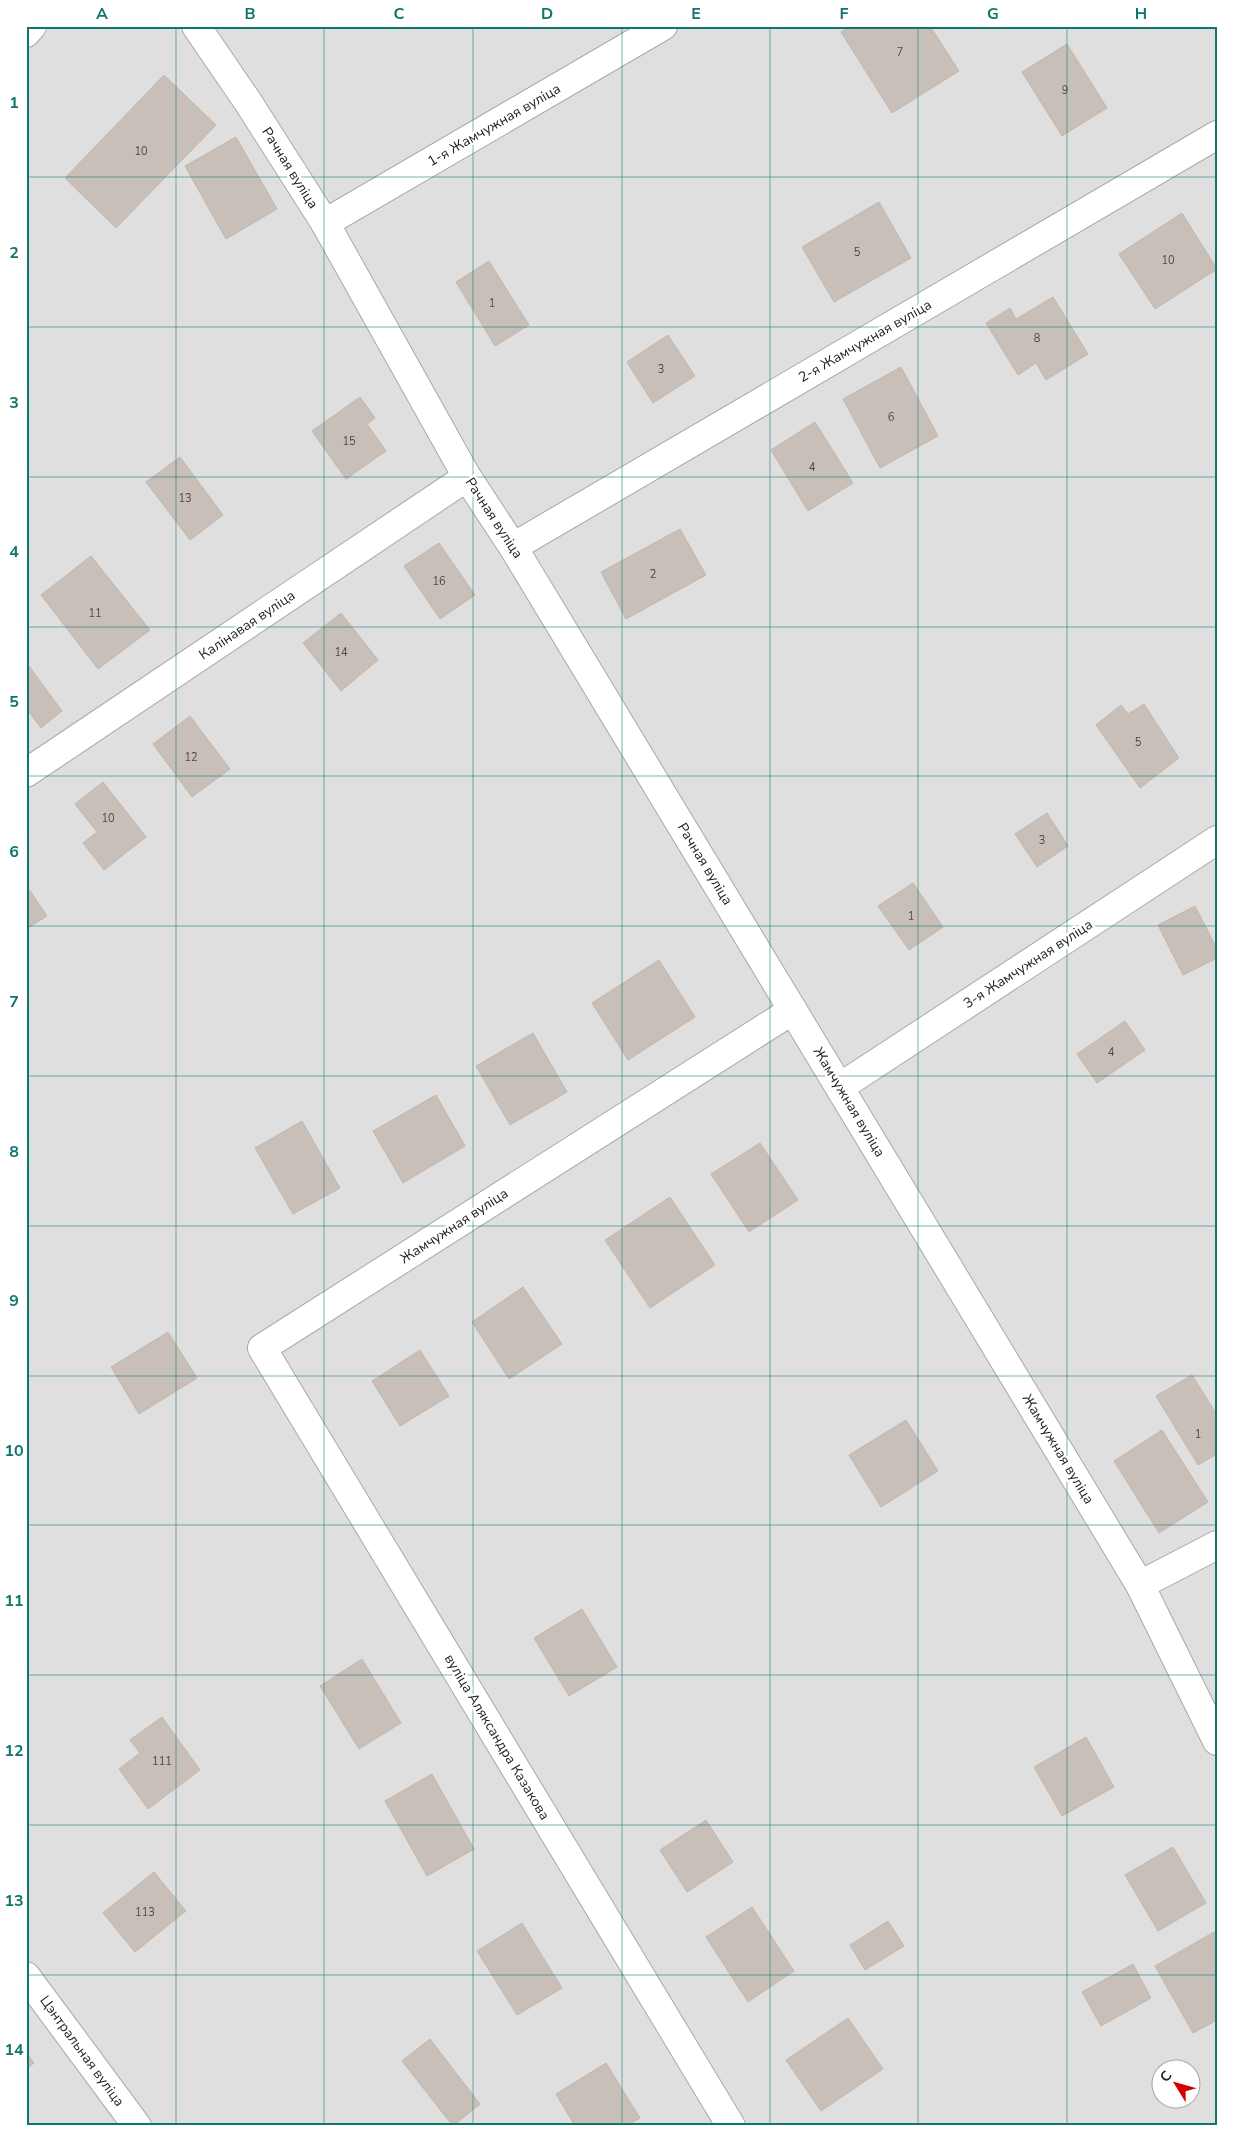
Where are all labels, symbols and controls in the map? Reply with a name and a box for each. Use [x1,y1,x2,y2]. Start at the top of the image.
text: A [96,3,108,25]
text: B [244,3,256,25]
text: C [394,3,405,25]
text: D [541,3,553,25]
text: E [691,3,701,25]
text: F [840,3,849,25]
text: G [987,3,999,25]
text: H [1135,3,1147,25]
house number: 7 [897,45,903,60]
street label: 1-я Жамчужная вуліца [424,79,564,171]
house number: 9 [1062,83,1068,98]
text: 1 [9,92,19,114]
street label: Рачная вуліца [257,124,323,212]
house number: 10 [134,144,148,159]
text: 2 [9,242,19,264]
house number: 5 [854,245,861,260]
house number: 10 [1161,253,1175,268]
street label: 2-я Жамчужная вуліца [795,295,935,387]
house number: 1 [489,296,495,311]
house number: 8 [1034,331,1041,346]
house number: 3 [658,362,664,377]
text: 3 [9,392,19,414]
house number: 6 [888,410,895,425]
house number: 15 [342,434,356,449]
house number: 4 [809,460,816,475]
street label: Рачная вуліца [461,474,527,562]
house number: 13 [178,491,192,506]
text: 4 [9,541,19,563]
house number: 2 [650,567,656,582]
house number: 16 [432,574,446,589]
street label: Калінавая вуліца [195,586,299,664]
house number: 11 [88,606,102,621]
house number: 14 [334,645,348,660]
text: 5 [9,691,19,713]
house number: 5 [1135,735,1142,750]
house number: 12 [184,750,198,765]
house number: 10 [101,811,115,826]
street label: Рачная вуліца [673,819,737,909]
house number: 3 [1039,833,1045,848]
text: 6 [9,841,19,863]
house number: 1 [908,909,914,924]
street label: 3-я Жамчужная вуліца [960,915,1096,1013]
text: 7 [9,991,19,1013]
street label: Жамчужная вуліца [809,1043,889,1161]
house number: 4 [1108,1045,1115,1060]
text: 8 [9,1141,19,1163]
street label: Жамчужная вуліца [396,1184,512,1268]
text: 9 [9,1290,19,1312]
street label: Жамчужная вуліца [1018,1390,1098,1508]
house number: 1 [1195,1427,1201,1442]
text: 10 [4,1440,24,1462]
text: 11 [4,1590,24,1612]
street label: вуліца Аляксандра Казакова [440,1651,554,1823]
text: 12 [4,1740,24,1762]
house number: 111 [152,1754,172,1769]
text: 13 [4,1890,24,1912]
house number: 113 [135,1905,155,1920]
street label: Цэнтральная вуліца [35,1992,129,2110]
text: 14 [4,2039,24,2061]
north arrow [1150,2060,1200,2110]
text: С [1156,2067,1177,2086]

